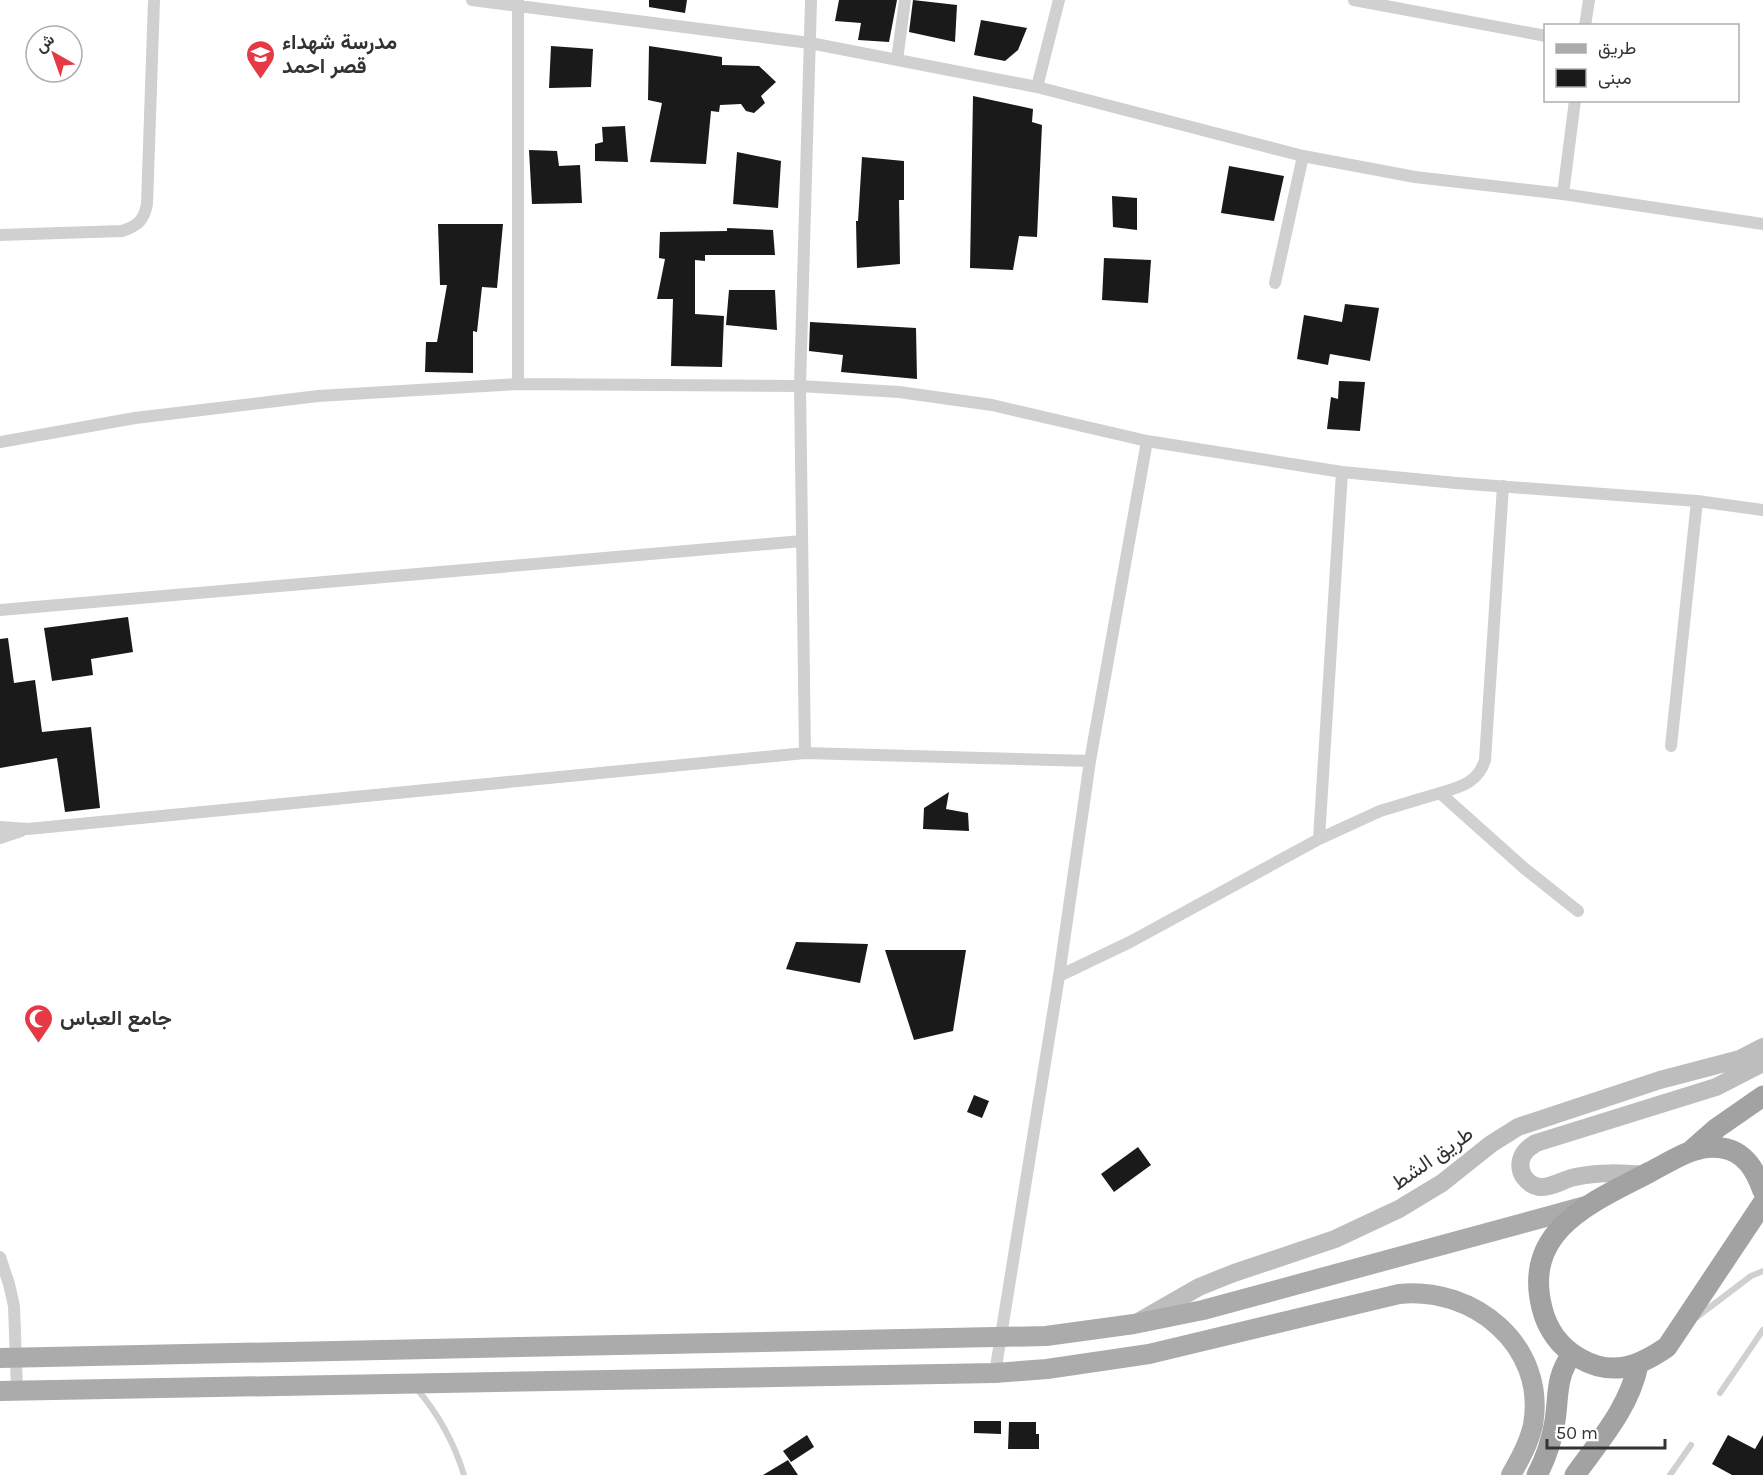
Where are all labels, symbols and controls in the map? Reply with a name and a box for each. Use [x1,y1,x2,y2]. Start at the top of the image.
north arrow [24,24,84,84]
legend [1544,24,1739,102]
text: ش [31,29,58,56]
place label: مدرسة شهداء قصر احمد [282,30,397,79]
text: طريق [1598,37,1636,59]
school or university icon: مدرسة شهداء قصر احمد [245,38,277,80]
text: مبنى [1598,67,1632,89]
mosque icon: جامع العباس [23,1002,55,1044]
place label: جامع العباس [60,1006,172,1032]
street label: طريق الشط [1387,1121,1478,1196]
scale bar [1547,1412,1666,1450]
text: 50 m [1556,1422,1598,1444]

